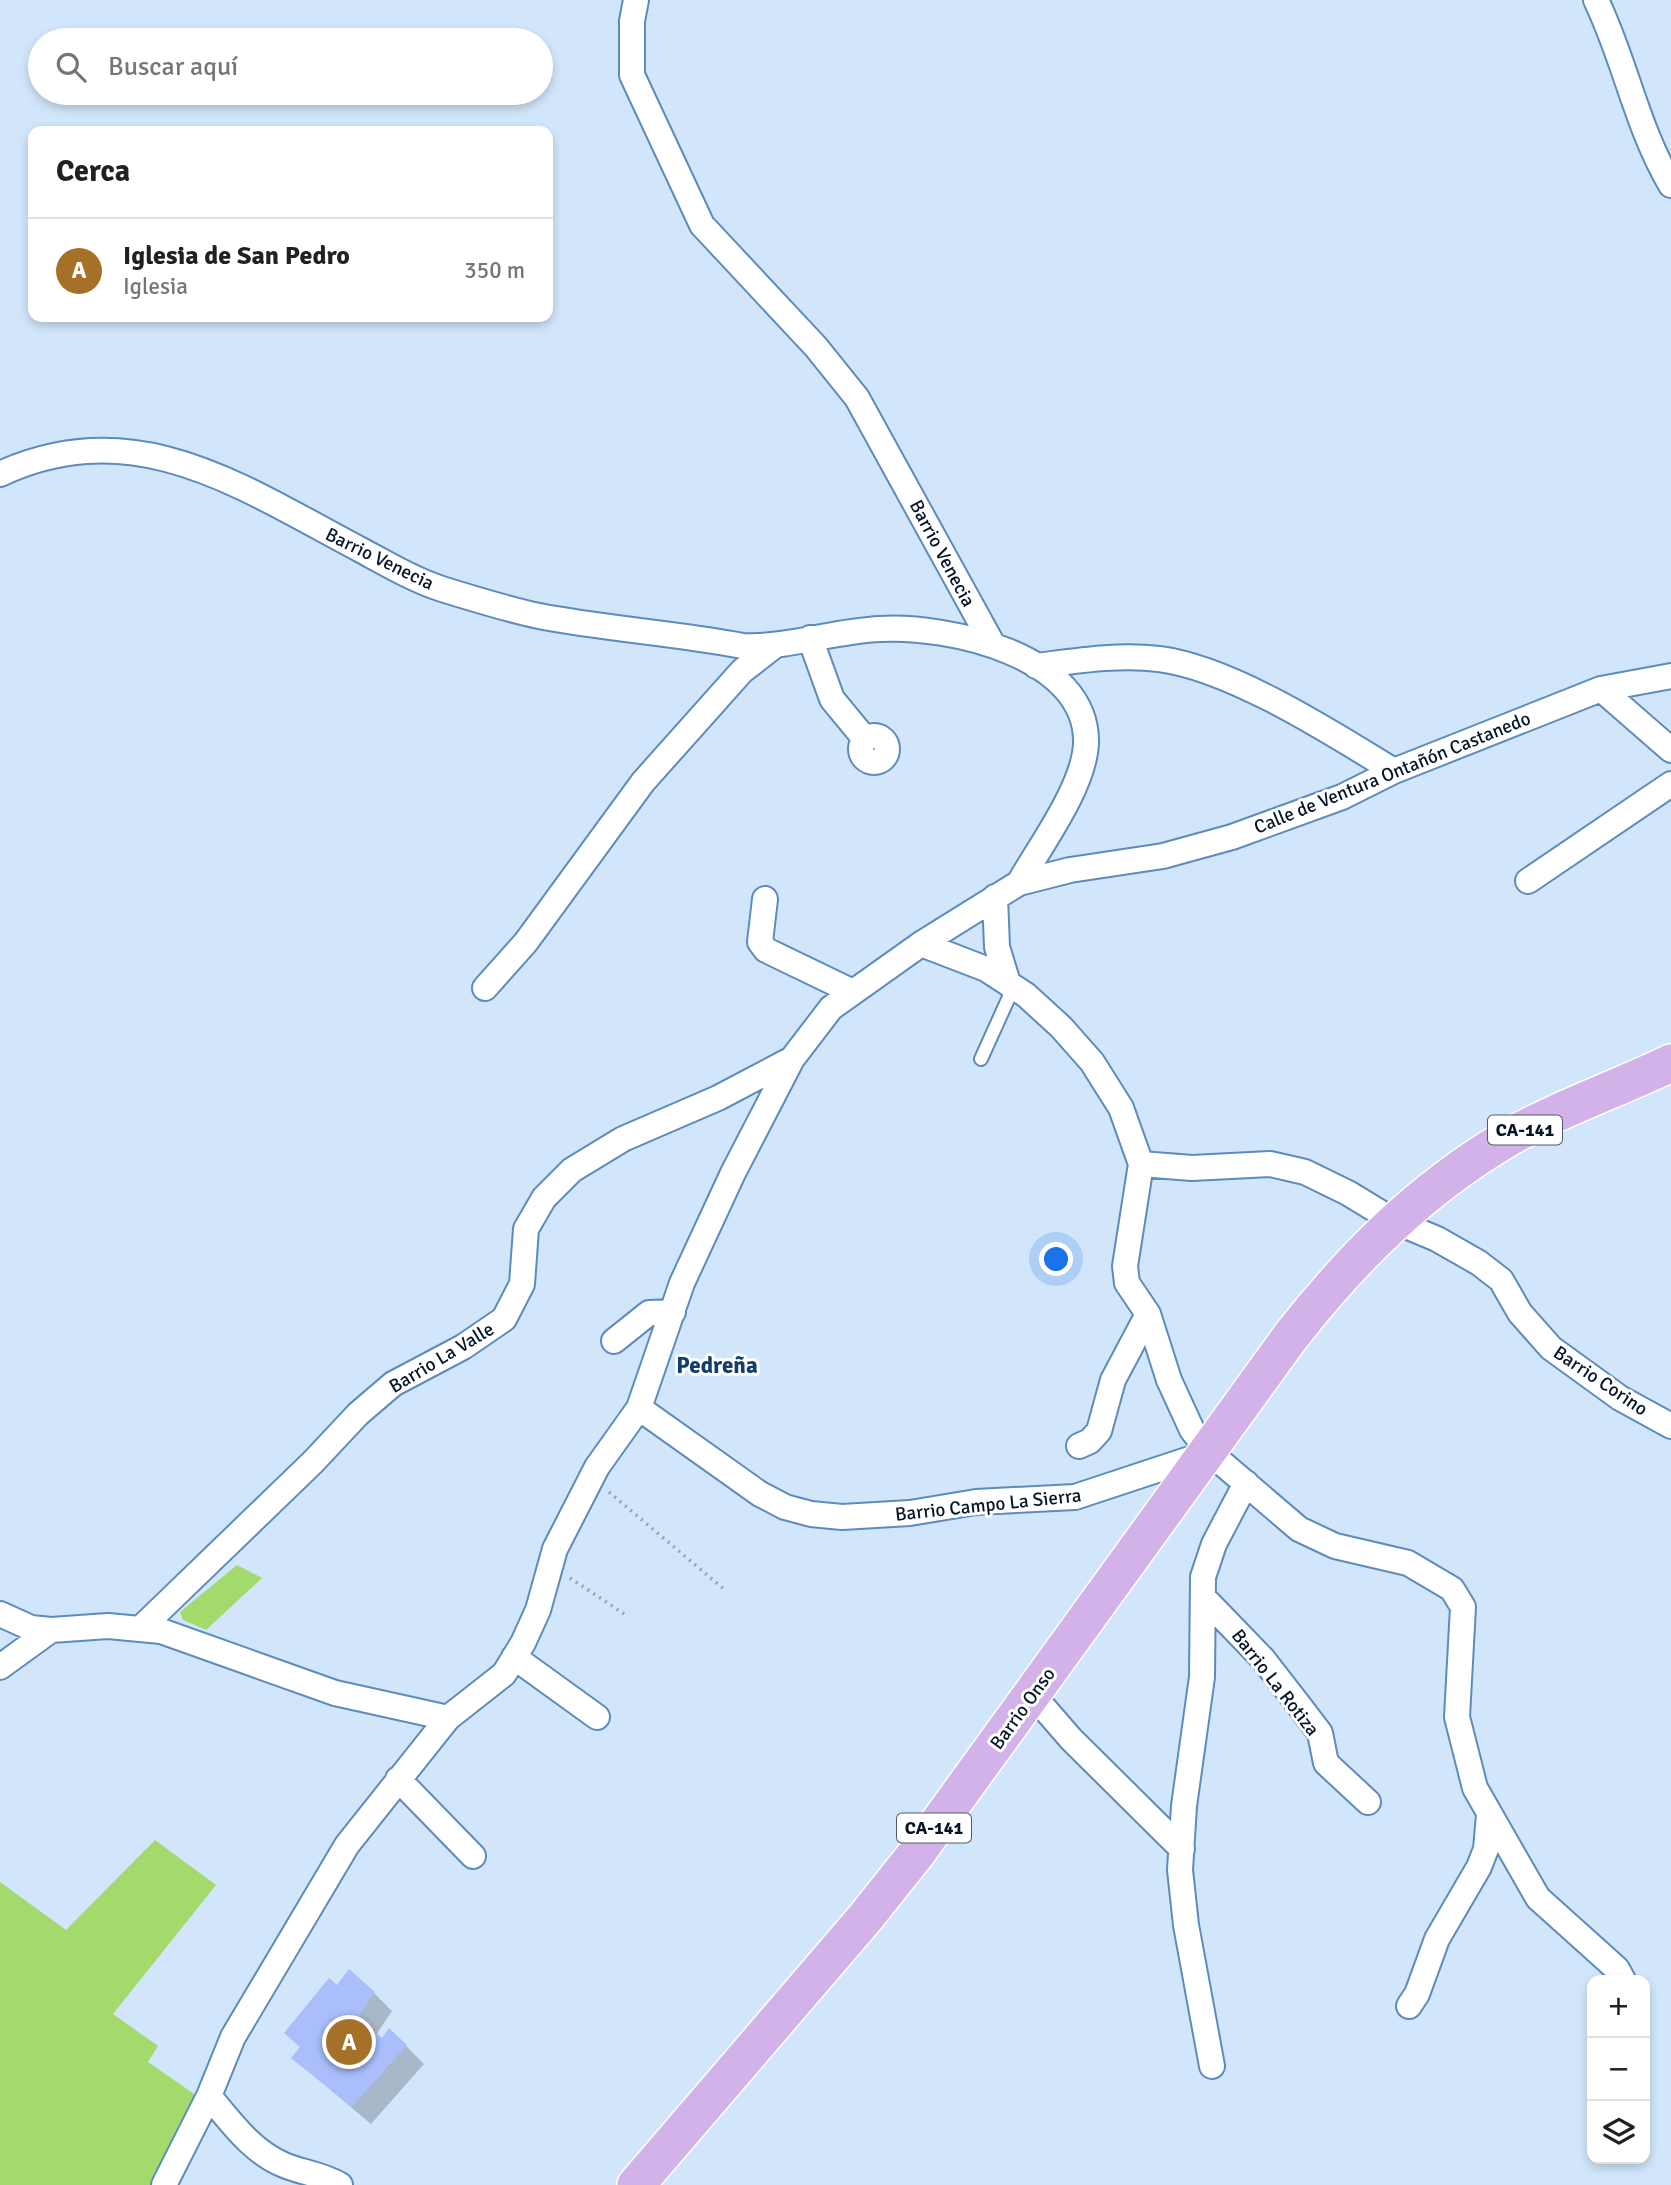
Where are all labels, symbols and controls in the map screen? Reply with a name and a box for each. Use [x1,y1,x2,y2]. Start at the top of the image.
search box [28,28,553,105]
icon: search [52,48,90,86]
text: Buscar aquí [108,51,238,83]
text: Cerca [56,153,130,190]
text: Iglesia de San Pedro [123,240,350,272]
text: A [72,256,86,285]
text: 350 m [464,256,525,285]
text: Iglesia [123,272,188,301]
street label: Barrio Venecia [904,496,980,611]
street label: Barrio Venecia [321,522,438,596]
street label: Calle de Ventura Ontañón Castanedo [1251,706,1534,840]
road number: CA-141 [1488,1115,1562,1144]
your location [1039,1242,1073,1276]
street label: Barrio La Valle [385,1317,498,1399]
street label: Barrio Corino [1549,1341,1652,1421]
district label: Pedreña [676,1351,758,1380]
street label: Barrio Campo La Sierra [894,1483,1082,1527]
street label: Barrio La Rotiza [1226,1624,1324,1741]
street label: Barrio Onso [985,1663,1061,1754]
road number: CA-141 [897,1814,971,1842]
map controls [1587,1975,1650,2164]
button: + [1587,1975,1650,2038]
pin: A [326,2016,372,2068]
button: − [1587,2038,1650,2101]
button: layers [1587,2101,1650,2164]

